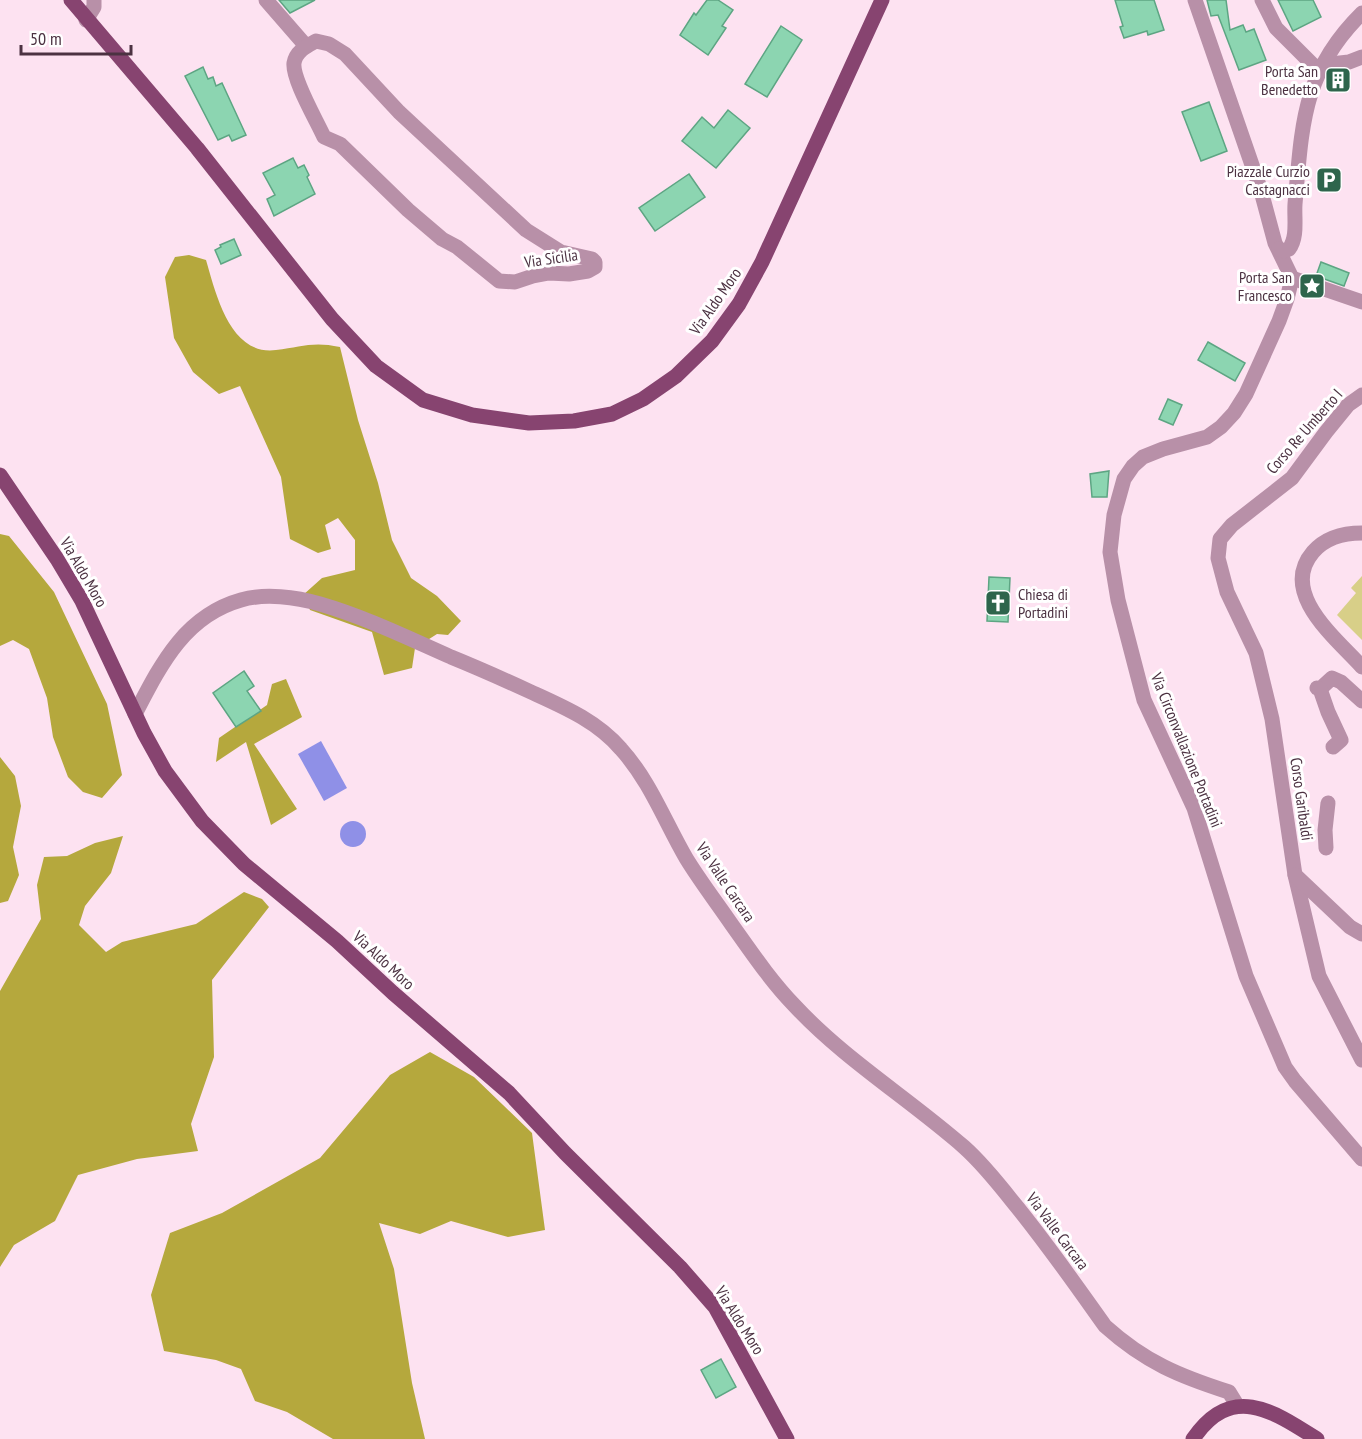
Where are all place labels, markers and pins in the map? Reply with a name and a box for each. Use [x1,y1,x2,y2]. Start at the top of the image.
place label: Porta San Benedetto [1261,61,1318,99]
building icon: Porta San Benedetto [1323,65,1353,95]
place label: Piazzale Curzio Castagnacci [1227,161,1310,199]
parking icon: Piazzale Curzio Castagnacci [1314,165,1344,195]
place label: Porta San Francesco [1238,267,1292,305]
place icon: Porta San Francesco [1297,271,1327,301]
place label: Chiesa di Portadini [1018,584,1068,622]
church icon: Chiesa di Portadini [983,588,1013,618]

